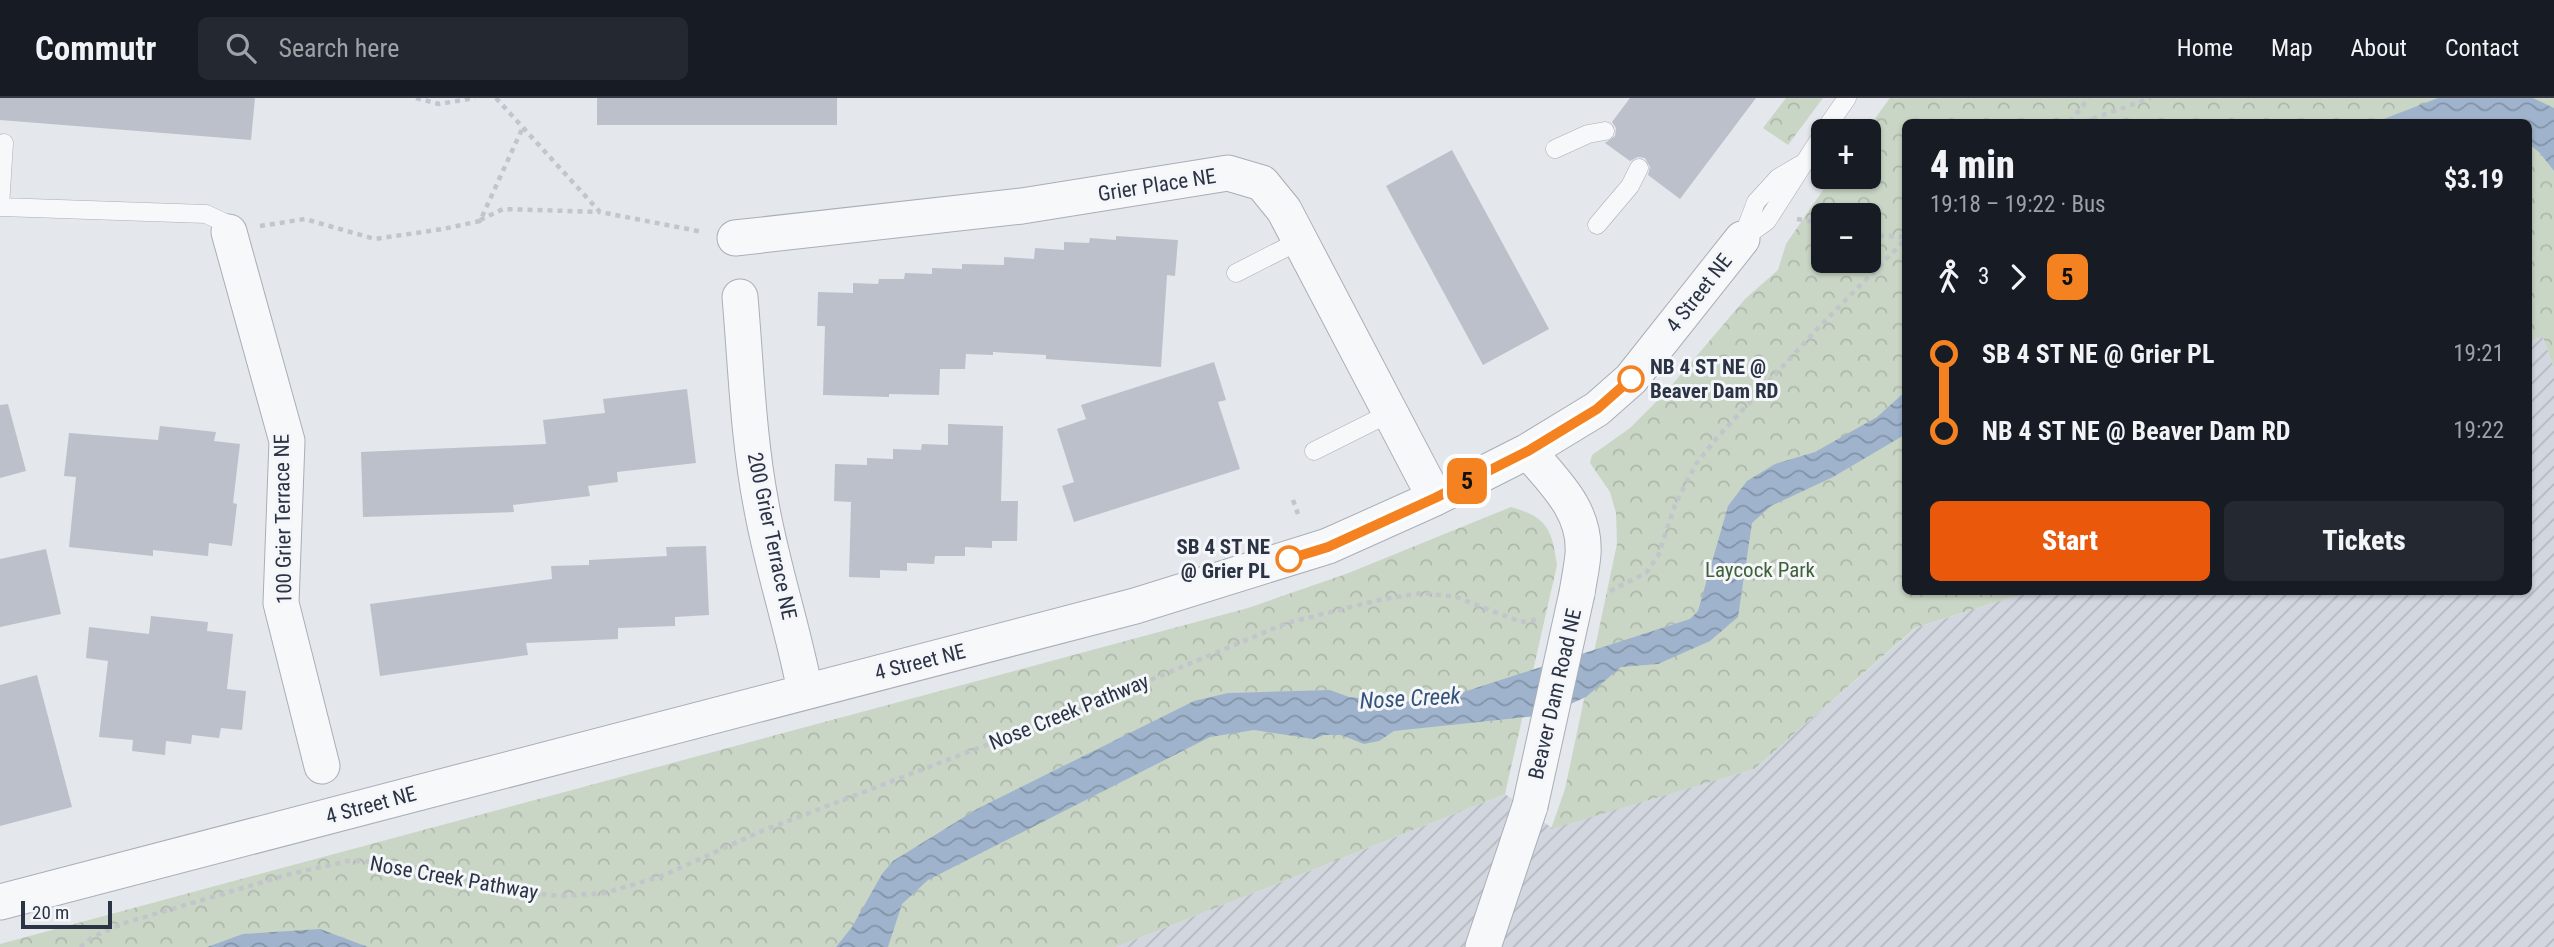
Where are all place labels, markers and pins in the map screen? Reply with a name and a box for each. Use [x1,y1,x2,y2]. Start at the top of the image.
place label: NB 4 ST NE @ Beaver Dam RD [1650,355,1778,403]
marker: NB 4 ST NE @ Beaver Dam RD [1618,366,1644,392]
place label: SB 4 ST NE @ Grier PL [1176,535,1270,583]
marker: SB 4 ST NE @ Grier PL [1276,546,1302,572]

